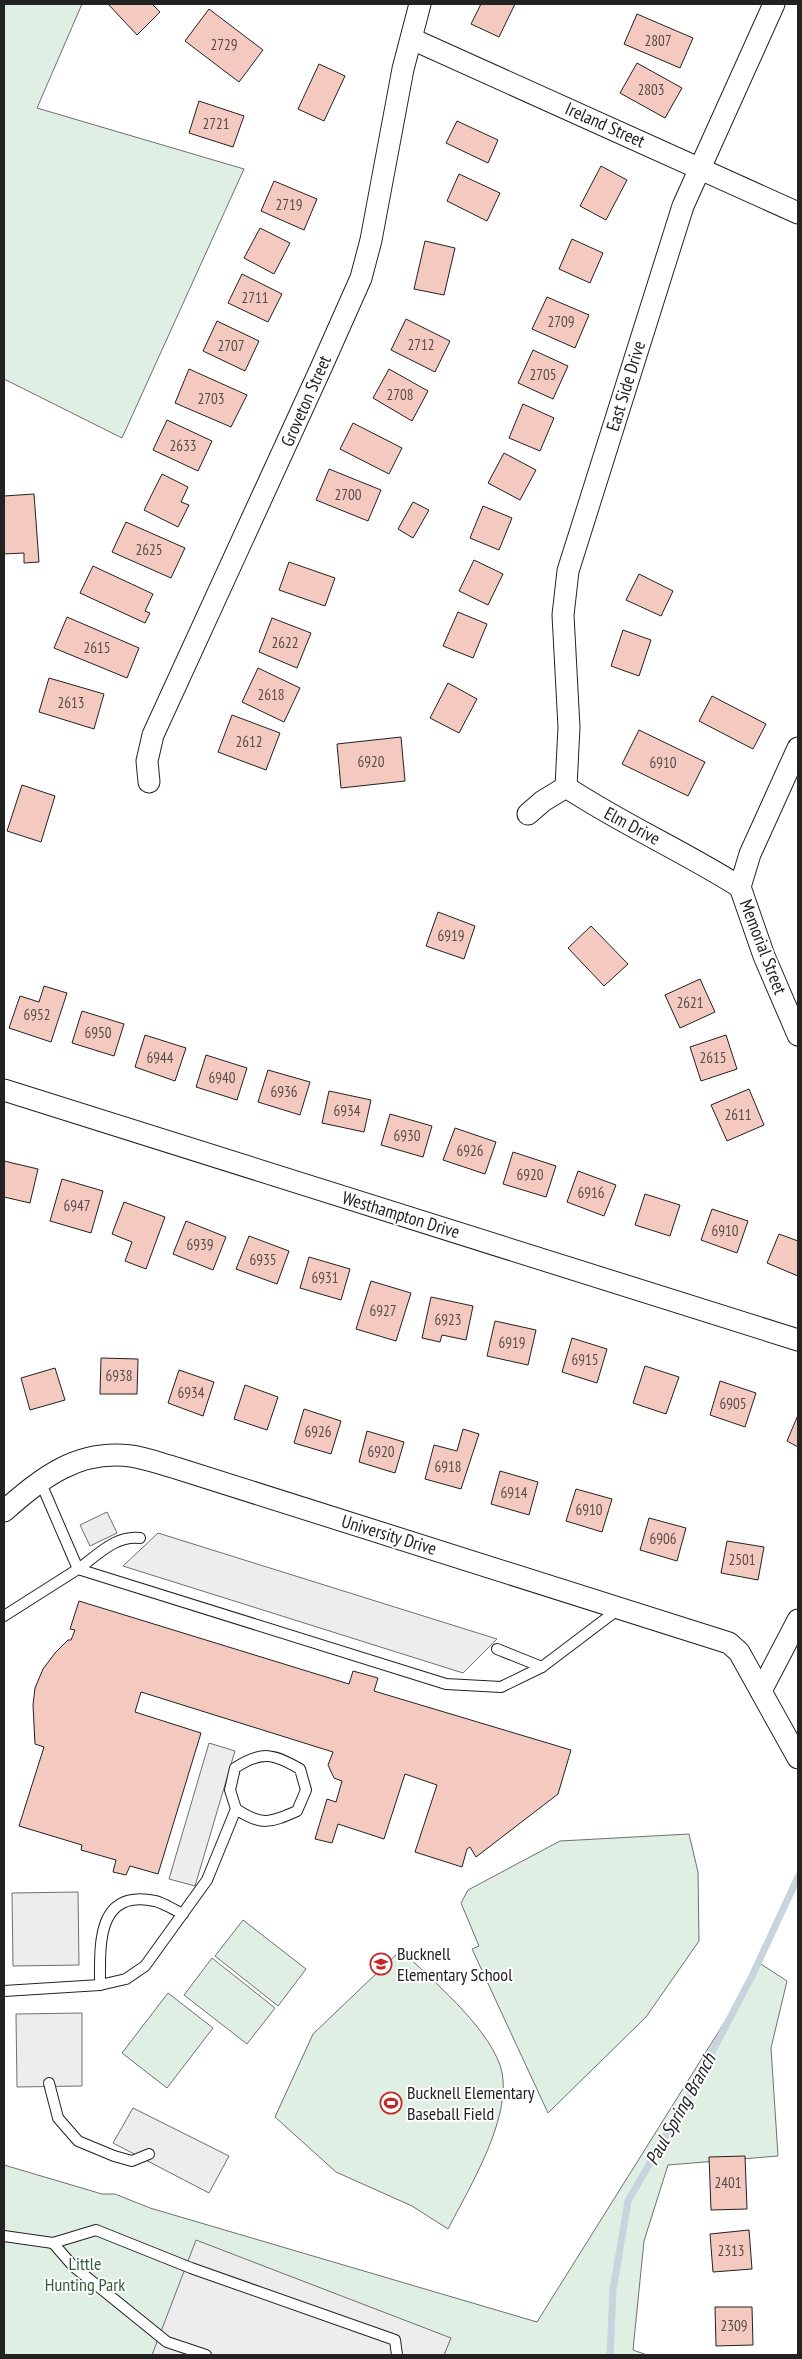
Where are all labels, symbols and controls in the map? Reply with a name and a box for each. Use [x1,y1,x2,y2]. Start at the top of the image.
house number: 2807 [644,31,672,50]
house number: 2729 [210,35,238,54]
house number: 2803 [637,80,665,99]
street label: Ireland Street [562,97,649,152]
house number: 2721 [202,114,230,133]
house number: 2719 [275,195,303,214]
house number: 2711 [241,288,269,307]
house number: 2709 [547,312,575,331]
house number: 2712 [407,335,435,354]
house number: 2707 [217,336,245,355]
street label: East Side Drive [601,338,650,434]
street label: Groveton Street [275,352,336,450]
house number: 2705 [529,365,557,384]
house number: 2708 [386,385,414,404]
house number: 2703 [197,389,225,408]
house number: 2633 [169,436,197,455]
house number: 2700 [334,485,362,504]
house number: 2625 [135,540,163,559]
house number: 2622 [271,633,299,652]
house number: 2615 [83,638,111,657]
house number: 2618 [257,685,285,704]
house number: 2613 [57,693,85,712]
house number: 2612 [235,732,263,751]
house number: 6920 [357,752,385,771]
house number: 6910 [649,753,677,772]
street label: Elm Drive [600,801,664,850]
street label: Memorial Street [735,896,792,998]
house number: 6919 [437,926,465,945]
house number: 2621 [676,993,704,1012]
house number: 6952 [23,1005,51,1024]
house number: 6950 [84,1023,112,1042]
house number: 6944 [146,1048,174,1067]
house number: 2615 [699,1048,727,1067]
house number: 6940 [208,1068,236,1087]
house number: 6936 [270,1082,298,1101]
house number: 6934 [333,1101,361,1120]
house number: 2611 [724,1105,752,1124]
house number: 6930 [393,1126,421,1145]
house number: 6926 [456,1141,484,1160]
house number: 6920 [516,1165,544,1184]
house number: 6916 [577,1183,605,1202]
street label: Westhampton Drive [340,1186,463,1243]
house number: 6947 [63,1196,91,1215]
house number: 6910 [711,1221,739,1240]
house number: 6939 [186,1235,214,1254]
house number: 6935 [249,1250,277,1269]
house number: 6931 [311,1268,339,1287]
house number: 6927 [369,1301,397,1320]
house number: 6923 [434,1310,462,1329]
house number: 6919 [498,1333,526,1352]
house number: 6915 [571,1350,599,1369]
house number: 6938 [105,1366,133,1385]
house number: 6934 [177,1383,205,1402]
house number: 6905 [719,1394,747,1413]
house number: 6926 [304,1422,332,1441]
house number: 6920 [367,1442,395,1461]
house number: 6918 [434,1457,462,1476]
house number: 6914 [500,1483,528,1502]
house number: 6910 [575,1500,603,1519]
street label: University Drive [339,1509,439,1560]
house number: 6906 [649,1529,677,1548]
house number: 2501 [728,1550,756,1569]
place label: Bucknell Elementary School [397,1942,513,1986]
school or university icon: Bucknell Elementary School [369,1952,393,1976]
water label: Paul Spring Branch [639,2048,721,2169]
place label: Bucknell Elementary Baseball Field [407,2081,535,2125]
sports icon: Bucknell Elementary Baseball Field [379,2091,403,2115]
house number: 2401 [714,2173,742,2192]
house number: 2313 [717,2241,745,2260]
park label: Little Hunting Park [45,2252,125,2296]
house number: 2309 [720,2316,748,2335]

